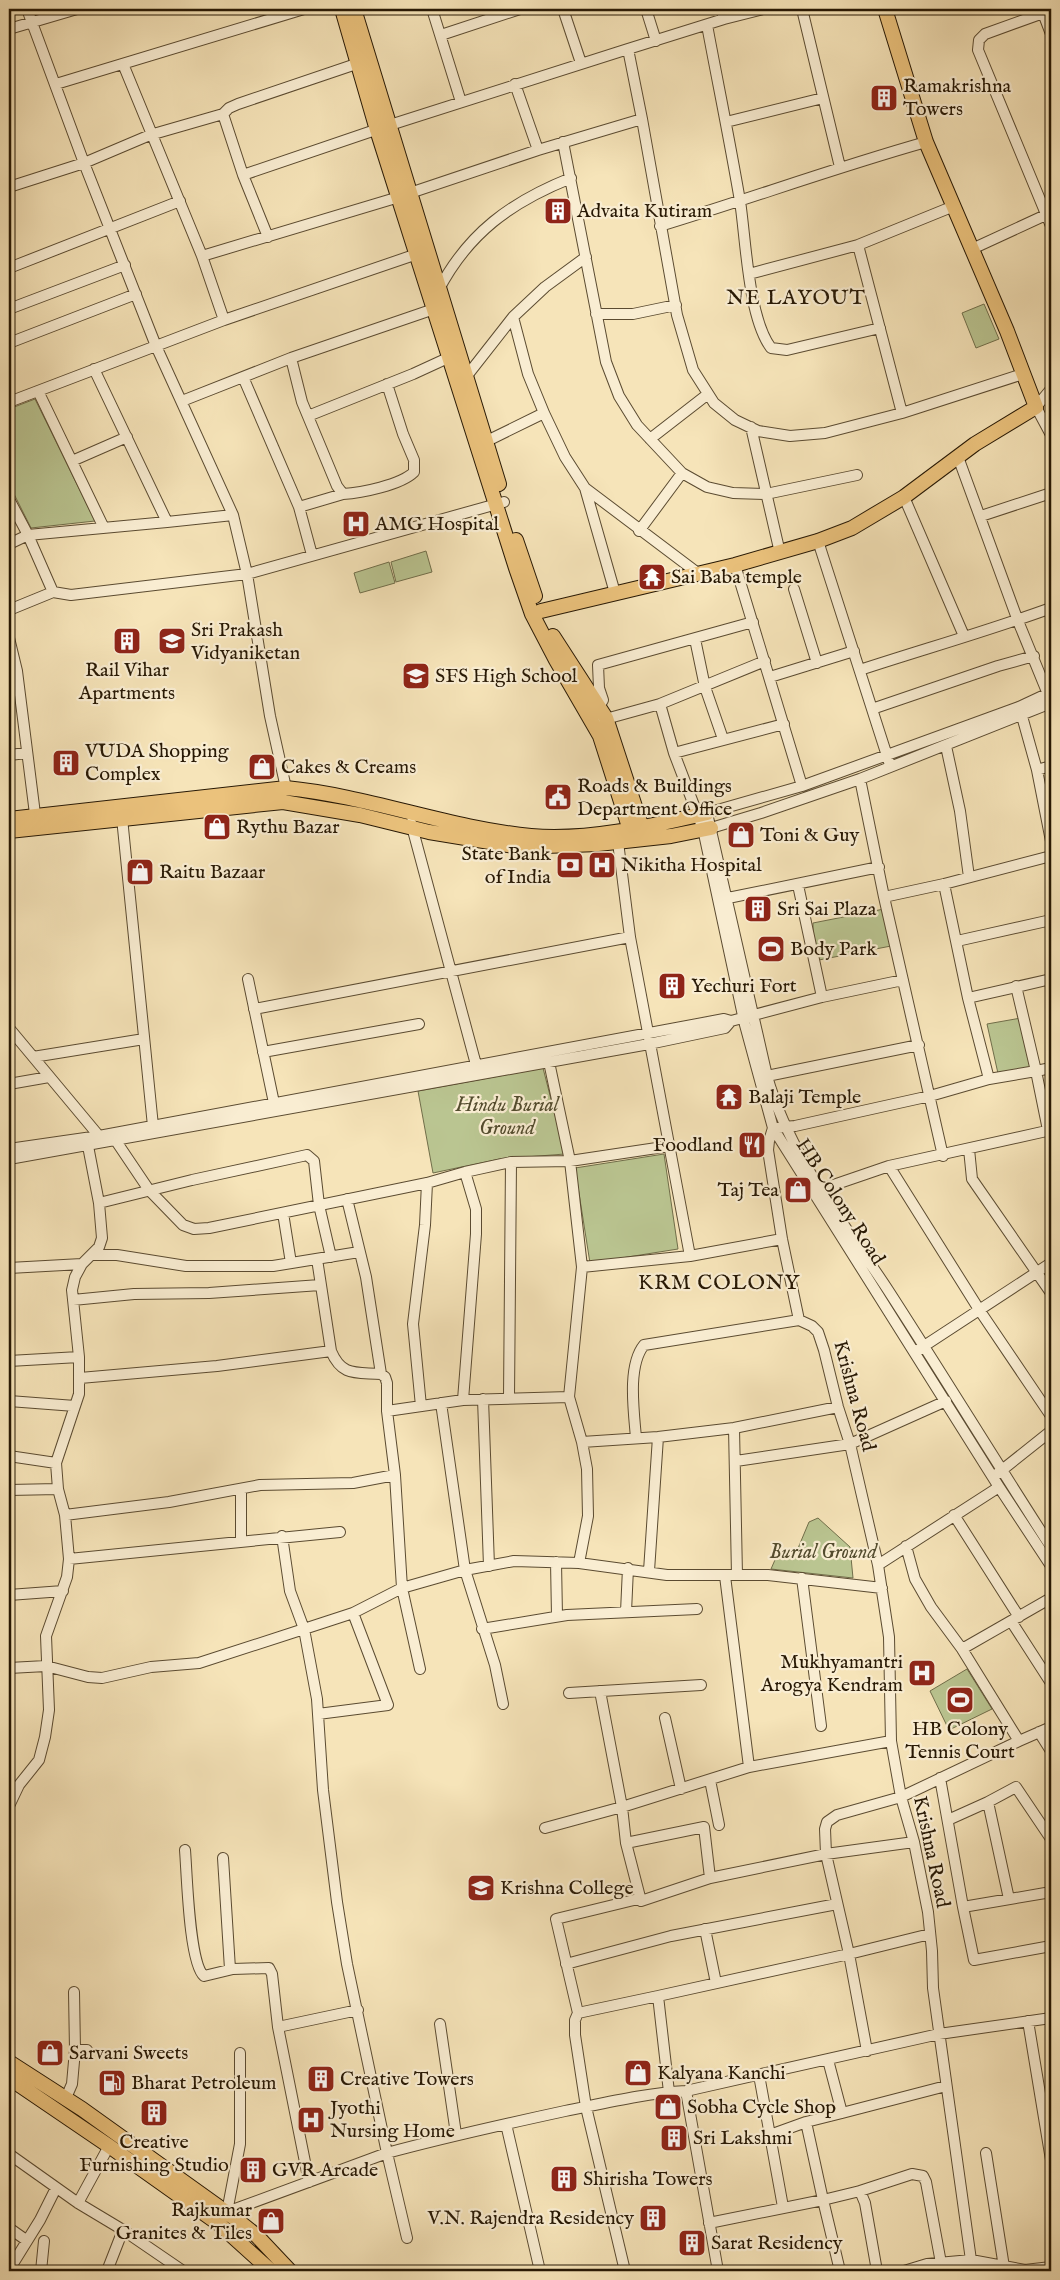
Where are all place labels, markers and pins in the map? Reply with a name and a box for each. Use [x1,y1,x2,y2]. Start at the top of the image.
place label: Ramakrishna Towers [903,74,1012,122]
building icon: Ramakrishna Towers [869,83,899,113]
building icon: Advaita Kutiram [543,196,573,226]
place label: Advaita Kutiram [576,199,712,224]
hospital icon: AMG Hospital [341,509,371,539]
place label: AMG Hospital [374,512,500,537]
temple icon: Sai Baba temple [637,562,667,592]
place label: Sai Baba temple [671,565,802,590]
place label: Sri Prakash Vidyaniketan [190,618,300,666]
building icon: Rail Vihar Apartments [112,626,142,656]
school or university icon: Sri Prakash Vidyaniketan [157,626,187,656]
place label: Rail Vihar Apartments [78,658,175,706]
school or university icon: SFS High School [401,661,431,691]
place label: SFS High School [435,664,578,689]
place label: VUDA Shopping Complex [84,739,230,787]
building icon: VUDA Shopping Complex [51,748,81,778]
shop icon: Cakes & Creams [247,752,277,782]
place label: Cakes & Creams [281,755,416,780]
place label: Roads & Buildings Department Office [577,774,732,822]
public building icon: Roads & Buildings Department Office [543,782,573,812]
shop icon: Rythu Bazar [202,812,232,842]
place label: Rythu Bazar [236,815,340,840]
shop icon: Toni & Guy [726,820,756,850]
place label: Toni & Guy [760,823,860,848]
place label: State Bank of India [462,842,551,890]
bank icon: State Bank of India [555,850,585,880]
hospital icon: Nikitha Hospital [587,850,617,880]
place label: Nikitha Hospital [621,853,762,878]
shop icon: Raitu Bazaar [125,857,155,887]
place label: Raitu Bazaar [159,860,266,885]
building icon: Sri Sai Plaza [743,894,773,924]
place label: Sri Sai Plaza [777,897,877,922]
sports icon: Body Park [756,934,786,964]
place label: Body Park [790,937,877,962]
building icon: Yechuri Fort [657,971,687,1001]
place label: Yechuri Fort [691,974,797,999]
temple icon: Balaji Temple [714,1082,744,1112]
place label: Balaji Temple [748,1085,861,1110]
restaurant icon: Foodland [737,1130,767,1160]
place label: Foodland [653,1133,733,1158]
shop icon: Taj Tea [783,1175,813,1205]
place label: Taj Tea [718,1178,779,1203]
place label: Mukhyamantri Arogya Kendram [760,1650,903,1698]
hospital icon: Mukhyamantri Arogya Kendram [907,1658,937,1688]
sports icon: HB Colony Tennis Court [945,1685,975,1715]
place label: HB Colony Tennis Court [905,1717,1015,1765]
school or university icon: Krishna College [466,1873,496,1903]
place label: Krishna College [500,1876,634,1901]
shop icon: Sarvani Sweets [35,2038,65,2068]
place label: Sarvani Sweets [69,2041,188,2066]
shop icon: Kalyana Kanchi [623,2058,653,2088]
place label: Kalyana Kanchi [657,2061,786,2086]
building icon: Creative Towers [306,2064,336,2094]
place label: Creative Towers [340,2067,474,2092]
fuel station icon: Bharat Petroleum [97,2068,127,2098]
place label: Bharat Petroleum [131,2071,277,2096]
shop icon: Sobha Cycle Shop [653,2092,683,2122]
place label: Sobha Cycle Shop [687,2095,836,2120]
place label: Jyothi Nursing Home [328,2096,455,2144]
building icon: Creative Furnishing Studio [139,2098,169,2128]
hospital icon: Jyothi Nursing Home [296,2105,326,2135]
building icon: Sri Lakshmi [659,2123,689,2153]
place label: Sri Lakshmi [693,2126,792,2151]
place label: Creative Furnishing Studio [79,2130,229,2178]
building icon: GVR Arcade [238,2155,268,2185]
place label: GVR Arcade [272,2158,378,2183]
building icon: Shirisha Towers [549,2164,579,2194]
place label: Shirisha Towers [583,2167,713,2192]
place label: Rajkumar Granites & Tiles [116,2198,253,2246]
building icon: V.N. Rajendra Residency [638,2203,668,2233]
shop icon: Rajkumar Granites & Tiles [256,2206,286,2236]
place label: V.N. Rajendra Residency [426,2206,634,2231]
building icon: Sarat Residency [677,2228,707,2258]
place label: Sarat Residency [711,2231,843,2256]

